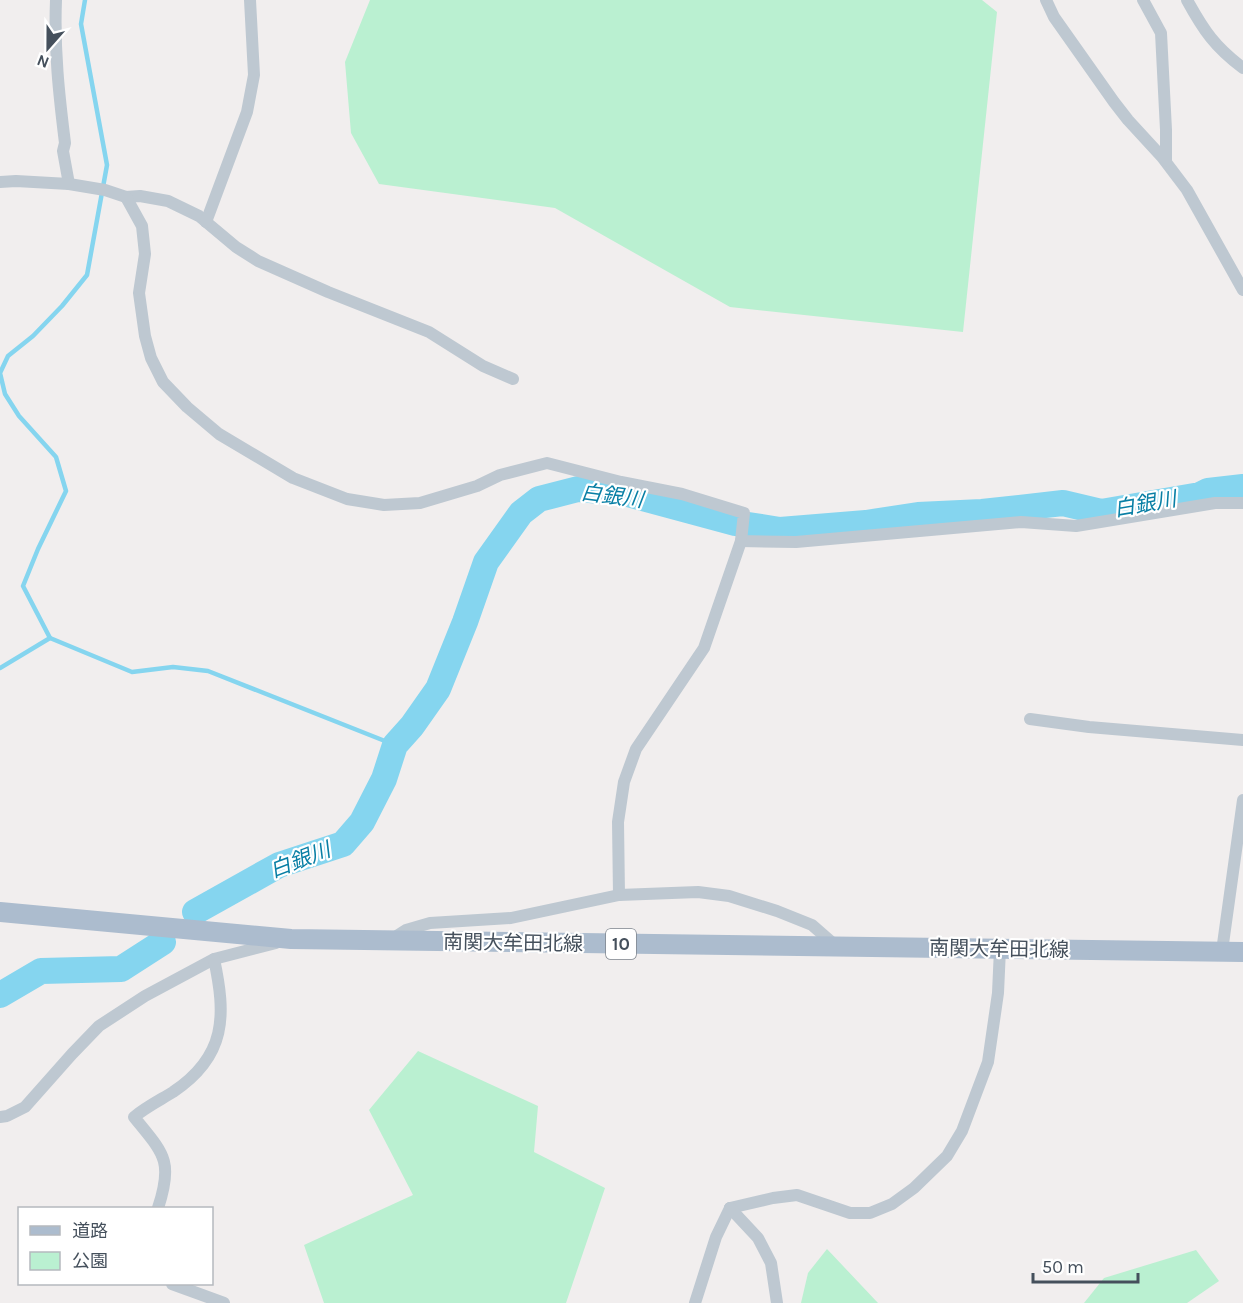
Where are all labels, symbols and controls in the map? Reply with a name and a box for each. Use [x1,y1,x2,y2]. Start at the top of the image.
north arrow [18,18,78,78]
text: N [34,51,52,72]
water label: 白銀川 [579,480,647,512]
water label: 白銀川 [1112,486,1180,521]
water label: 白銀川 [266,837,336,882]
road number: 10 [606,929,636,959]
street label: 南関大牟田北線 [443,930,583,956]
street label: 南関大牟田北線 [929,936,1069,962]
legend [18,1207,213,1285]
text: 道路 [72,1220,108,1242]
scale bar [1033,1246,1138,1284]
text: 公園 [72,1250,108,1272]
text: 50 m [1042,1256,1084,1278]

